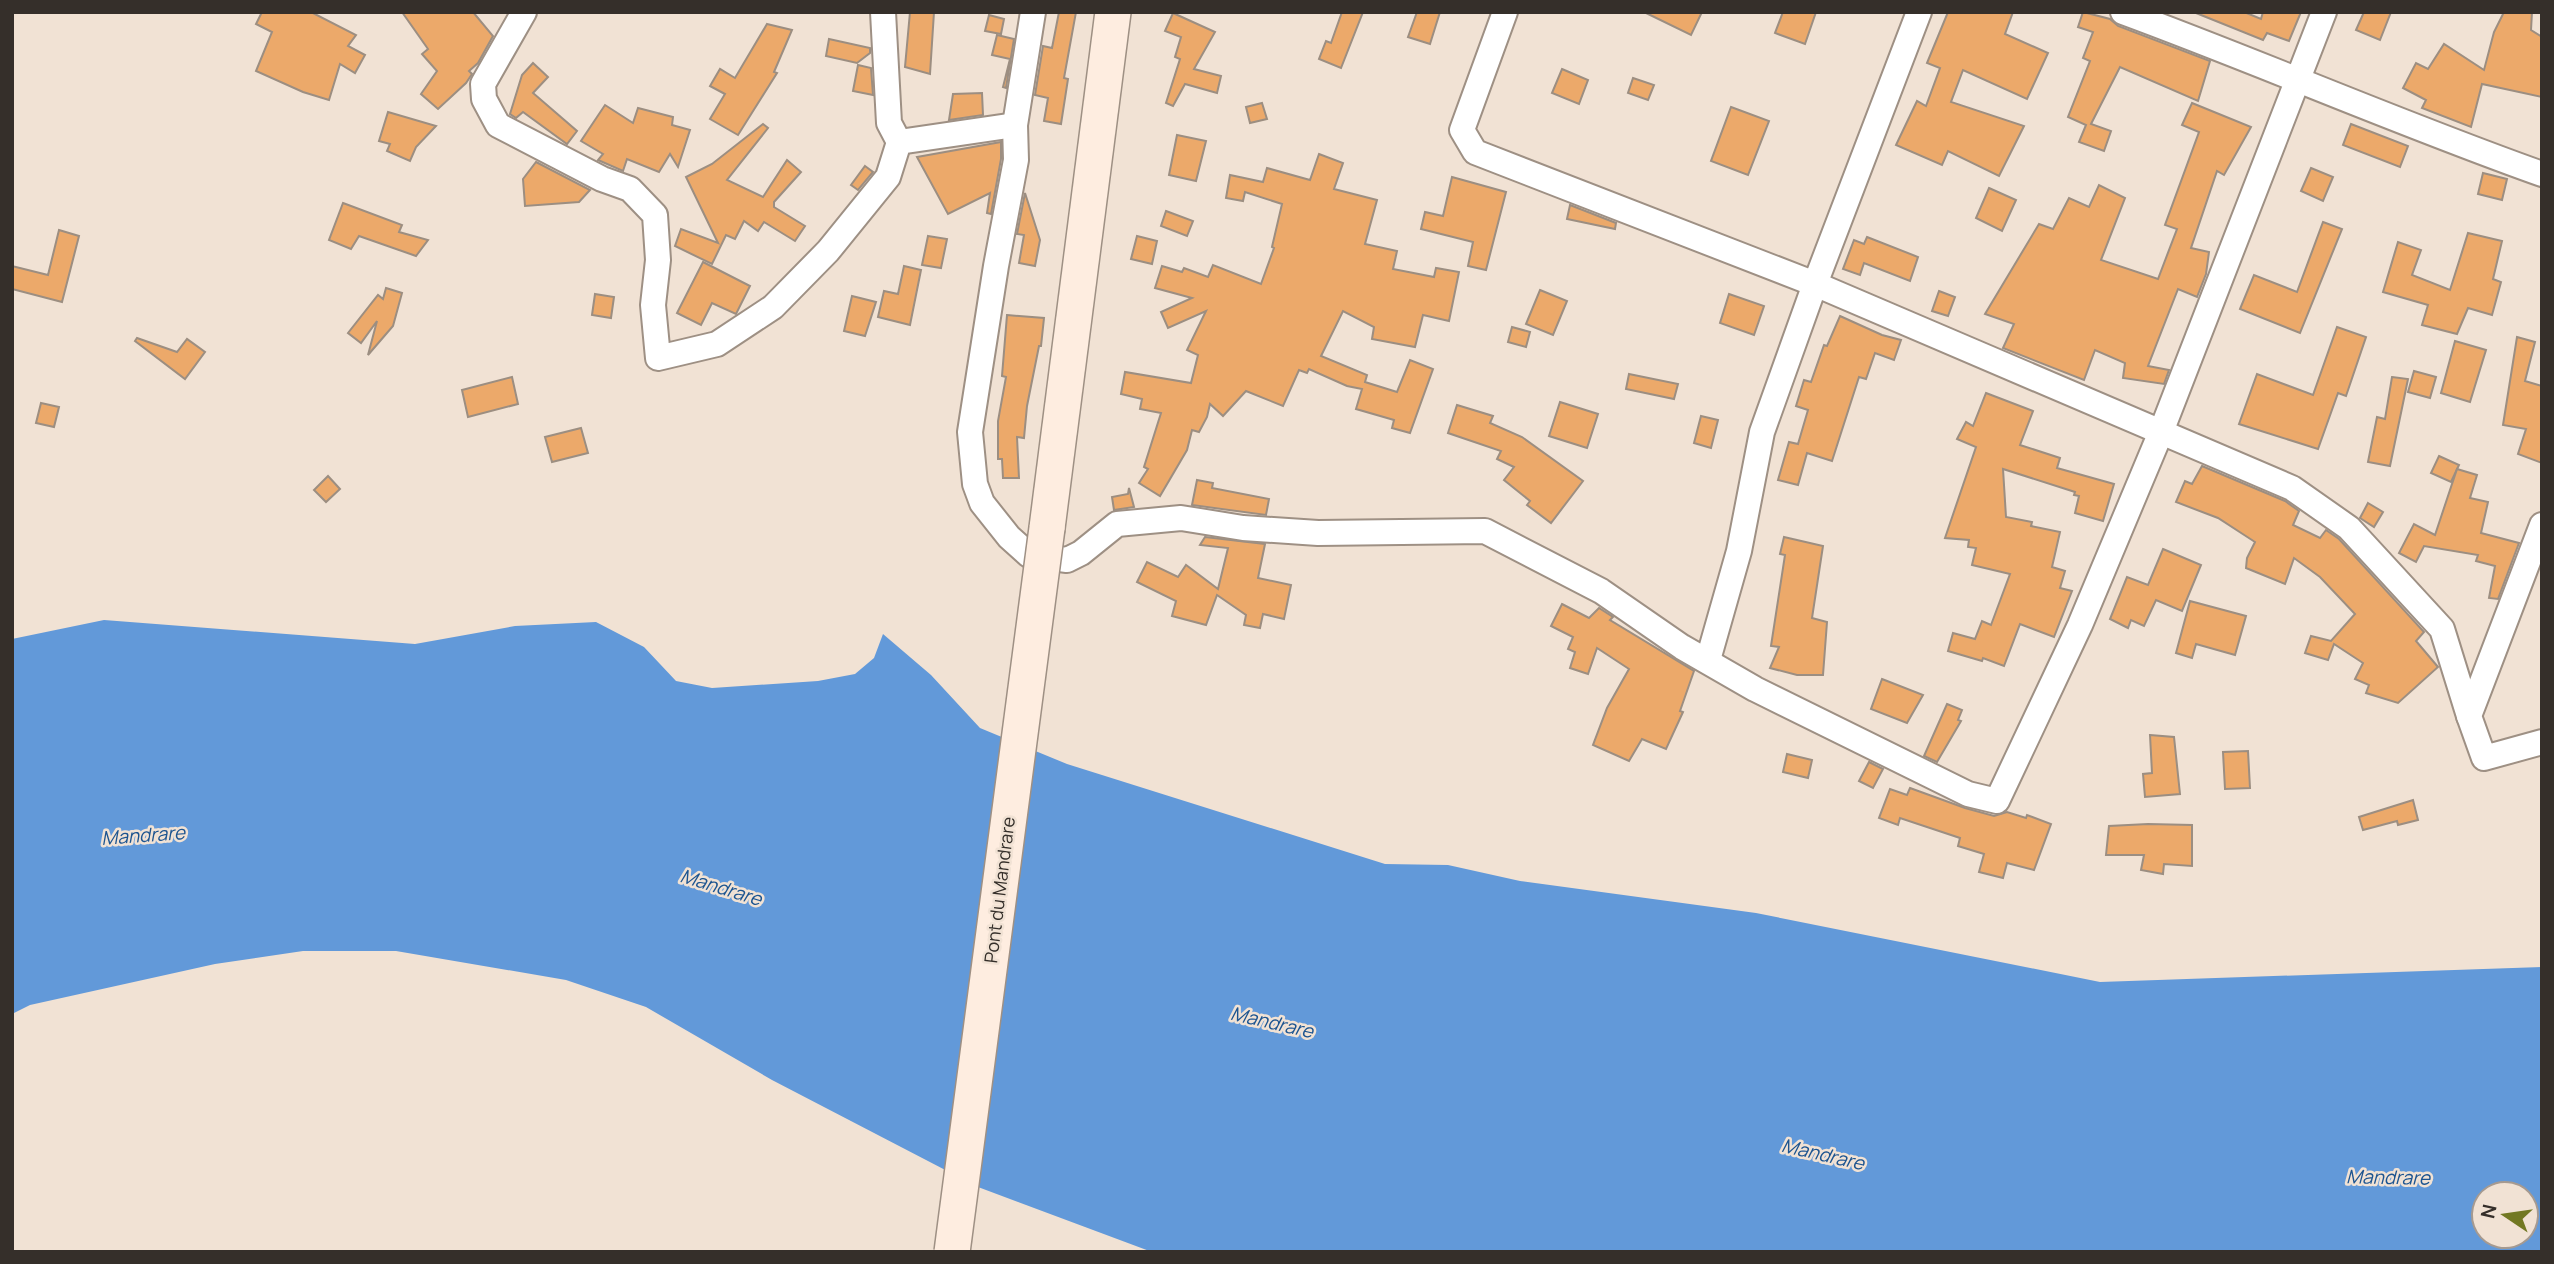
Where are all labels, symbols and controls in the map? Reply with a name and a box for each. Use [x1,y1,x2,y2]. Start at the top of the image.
street label: Pont du Mandrare [978,815,1020,964]
water label: Mandrare [100,819,188,851]
water label: Mandrare [677,862,767,912]
water label: Mandrare [1228,1000,1318,1045]
water label: Mandrare [1779,1132,1869,1177]
water label: Mandrare [2346,1163,2432,1191]
north arrow [2470,1180,2540,1250]
text: N [2474,1202,2503,1221]

